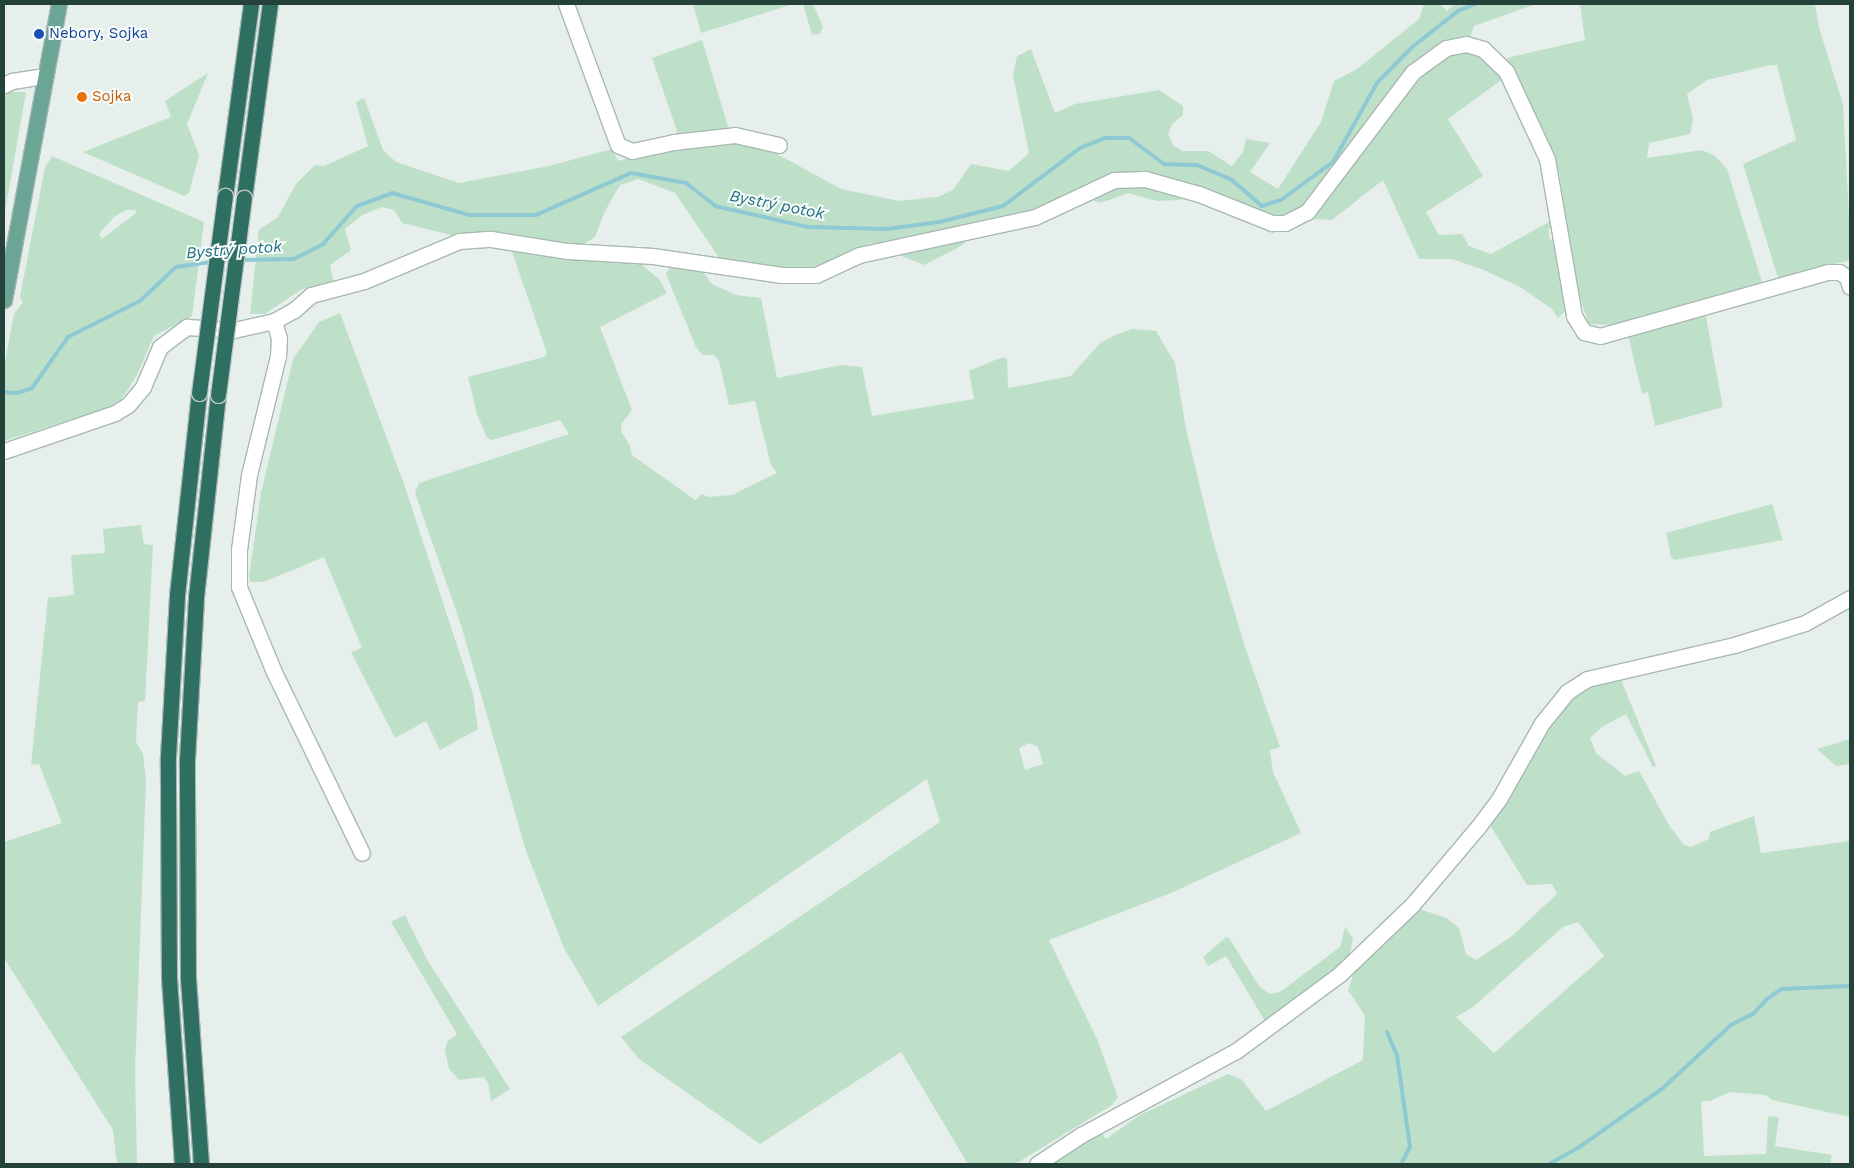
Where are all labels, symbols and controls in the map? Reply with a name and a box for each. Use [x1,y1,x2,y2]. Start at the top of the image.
place label: Nebory, Sojka [49,25,148,43]
marker: Nebory, Sojka [33,28,45,40]
place label: Sojka [92,88,131,106]
marker: Sojka [76,91,88,103]
water label: Bystrý potok [728,186,826,224]
water label: Bystrý potok [185,237,283,263]

